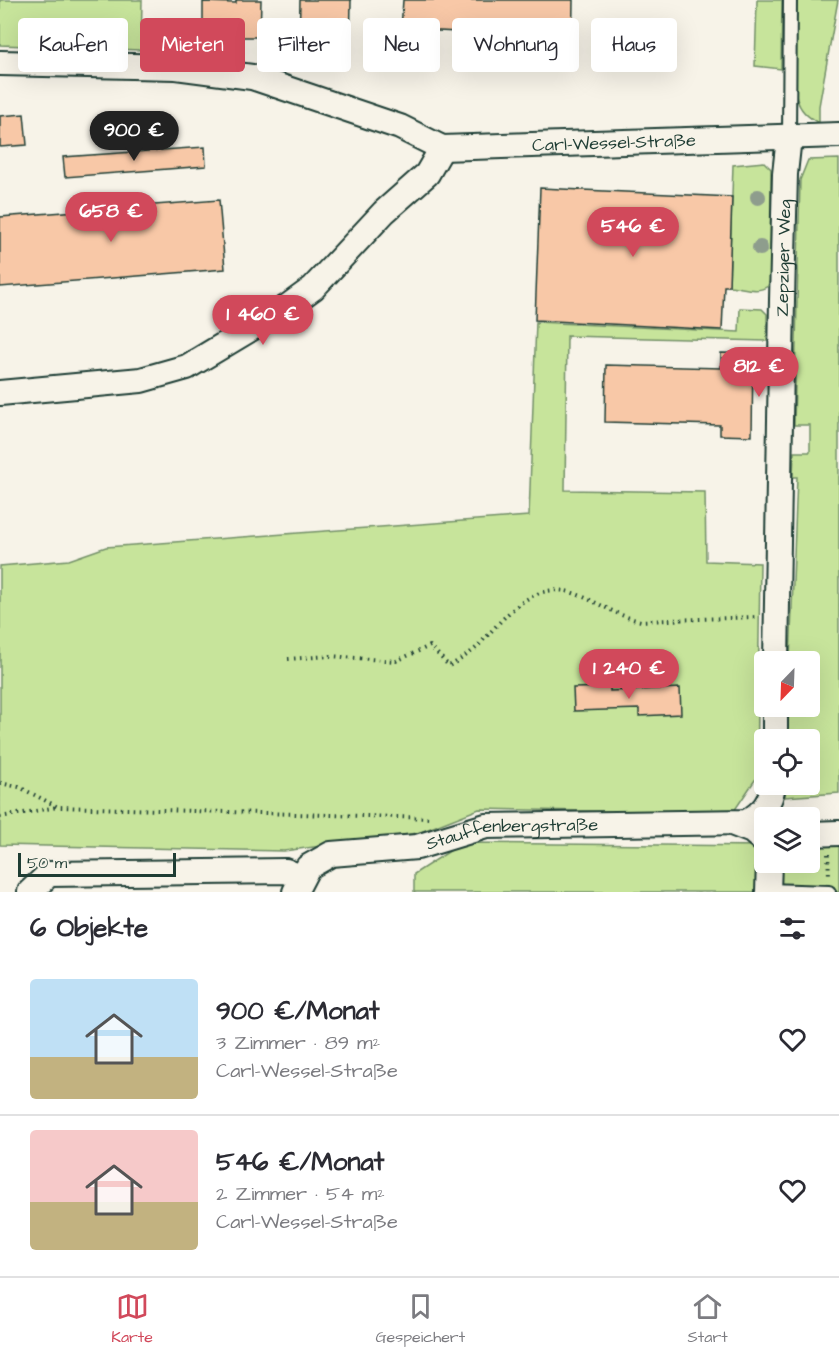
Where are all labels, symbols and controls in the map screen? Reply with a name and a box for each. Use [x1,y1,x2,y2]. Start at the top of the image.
chip: Kaufen [18,18,128,72]
chip: Mieten [140,18,245,72]
chip: Filter [257,18,351,72]
chip: Neu [363,18,440,72]
chip: Wohnung [452,18,579,72]
chip: Haus [591,18,677,72]
pin: 900 € [92,111,176,162]
text: 900 € [104,116,164,144]
street label: Carl-Wessel-Straße [532,127,697,158]
pin: 658 € [69,192,153,243]
text: 658 € [79,197,143,225]
street label: Zepziger Weg [769,199,798,317]
pin: 546 € [591,207,675,258]
text: 546 € [601,212,665,240]
pin: 1 460 € [208,295,318,346]
text: 1 460 € [226,300,300,328]
pin: 812 € [717,347,801,398]
text: 812 € [734,352,784,380]
pin: 1 240 € [574,649,684,700]
north arrow [754,651,820,717]
map controls [754,651,820,873]
text: 1 240 € [593,654,665,682]
button: locate [754,729,820,795]
button: layers [754,807,820,873]
street label: Stauffenbergstraße [423,812,599,856]
scale bar [18,850,176,878]
text: 50 m [27,852,67,874]
text: 6 Objekte [30,910,148,946]
icon: filters [776,912,809,945]
text: 900 €/Monat [216,993,379,1029]
icon: home [78,1003,150,1075]
icon: heart [776,1023,809,1056]
text: 3 Zimmer · 89 m² [216,1029,380,1057]
text: Carl-Wessel-Straße [216,1057,398,1085]
text: 546 €/Monat [216,1144,384,1180]
icon: home [78,1154,150,1226]
icon: heart [776,1174,809,1207]
text: 2 Zimmer · 54 m² [216,1180,385,1208]
text: Carl-Wessel-Straße [216,1208,398,1236]
tab: Karte [111,1290,153,1348]
tab: Gespeichert [375,1290,465,1348]
tab: Start [688,1290,728,1348]

